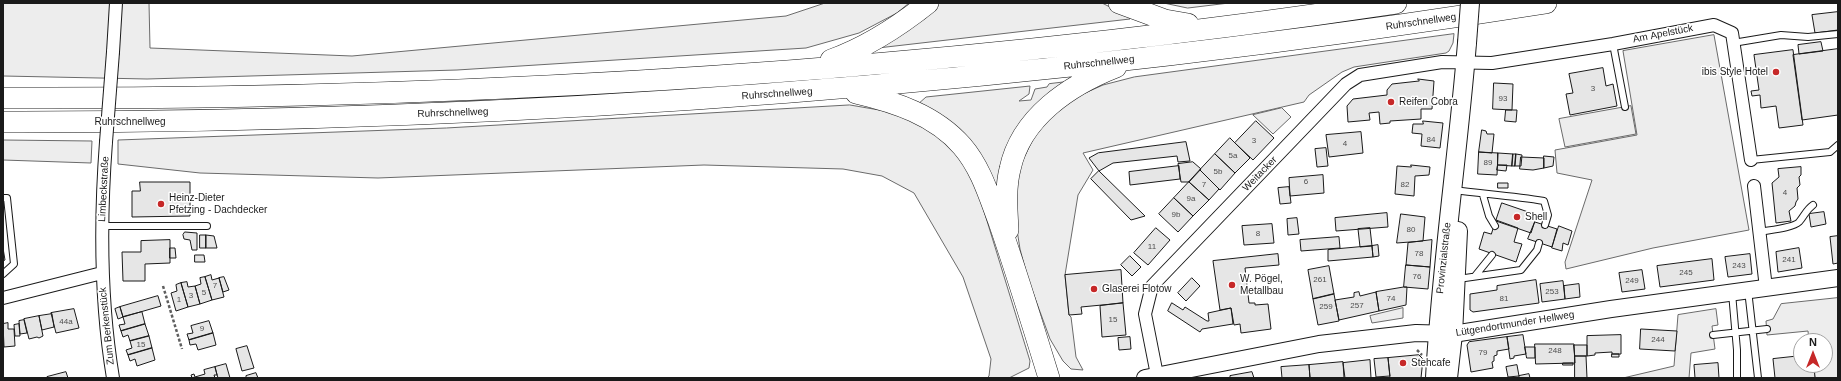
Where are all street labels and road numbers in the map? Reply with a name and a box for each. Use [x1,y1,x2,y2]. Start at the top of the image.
street label: Ruhrschnellweg [1385,11,1457,33]
street label: Am Apelstück [1632,22,1694,46]
street label: Ruhrschnellweg [1063,53,1135,73]
street label: Ruhrschnellweg [741,86,813,102]
street label: Ruhrschnellweg [417,106,489,120]
street label: Ruhrschnellweg [94,116,166,128]
street label: Weitacker [1240,154,1280,194]
street label: Limbeckstraße [96,156,112,222]
street label: Provinzialstraße [1434,222,1454,294]
street label: Zum Berkenstück [97,287,117,365]
street label: Lütgendortmunder Hellweg [1455,309,1575,339]

